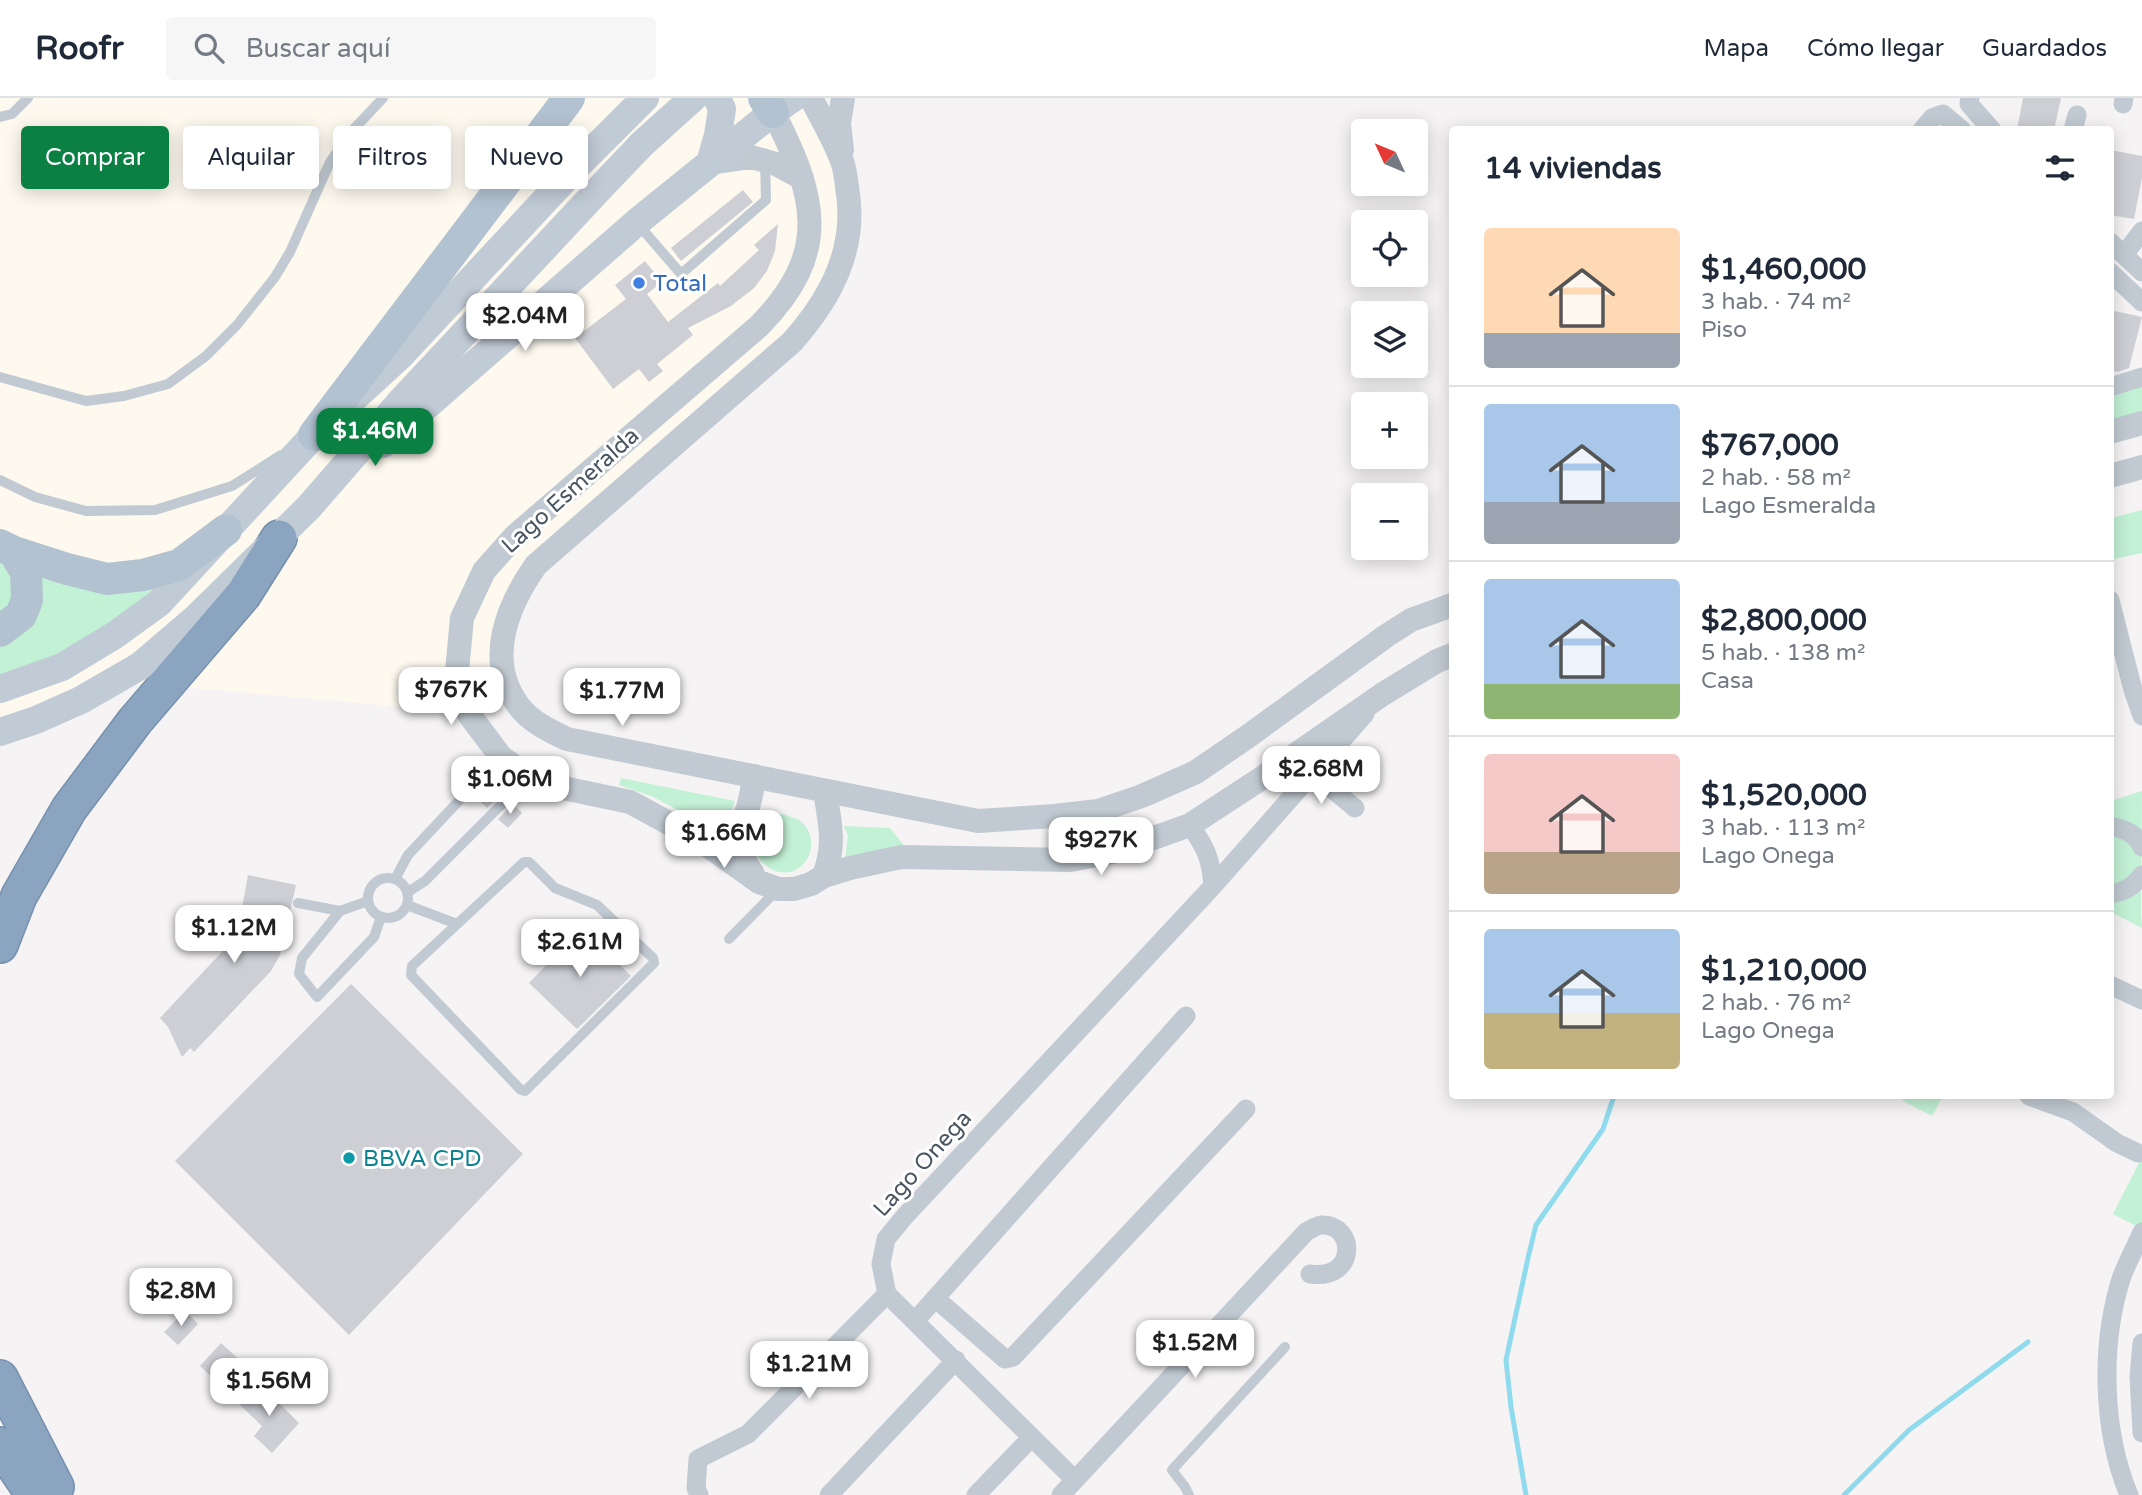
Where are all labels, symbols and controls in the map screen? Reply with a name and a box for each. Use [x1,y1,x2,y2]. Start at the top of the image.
search box [166,17,656,80]
text: Roofr [35,29,124,68]
icon: search [190,29,228,67]
text: Buscar aquí [246,33,390,64]
text: Mapa [1704,34,1769,63]
text: Cómo llegar [1807,34,1944,63]
text: Guardados [1982,34,2107,63]
north arrow [1351,119,1428,196]
map controls [1351,119,1428,560]
chip: Comprar [21,126,169,189]
chip: Alquilar [183,126,319,189]
chip: Filtros [333,126,451,189]
chip: Nuevo [465,126,588,189]
icon: filters [2041,149,2079,187]
text: 14 viviendas [1484,150,1662,187]
button: locate [1351,210,1428,287]
text: $1,460,000 [1701,251,1866,288]
icon: home [1540,256,1624,340]
place label: Total [653,270,707,298]
marker: Total [631,275,647,291]
text: 3 hab. · 74 m² [1701,288,1851,316]
pin: $2.04M [468,294,582,353]
button: layers [1351,301,1428,378]
text: $2.04M [482,302,568,330]
text: Piso [1701,316,1747,344]
button: + [1351,392,1428,469]
pin: $1.46M [318,408,432,468]
text: $1.46M [332,417,418,445]
street label: Lago Esmeralda [496,422,645,560]
text: $767,000 [1701,427,1839,464]
icon: home [1540,432,1624,516]
text: 2 hab. · 58 m² [1701,464,1851,492]
button: − [1351,483,1428,560]
text: Lago Esmeralda [1701,492,1876,520]
text: $2,800,000 [1701,602,1867,639]
icon: home [1540,607,1624,691]
text: 5 hab. · 138 m² [1701,639,1866,667]
text: Casa [1701,667,1754,695]
pin: $767K [402,668,500,727]
pin: $1.77M [565,668,679,728]
text: $767K [415,676,487,704]
text: $1.77M [579,677,665,705]
pin: $2.68M [1264,746,1378,806]
text: $2.68M [1278,755,1364,783]
pin: $1.06M [453,756,567,816]
text: $1.06M [467,765,553,793]
text: $1,520,000 [1701,777,1867,814]
icon: home [1540,782,1624,866]
pin: $1.66M [667,810,781,870]
text: 3 hab. · 113 m² [1701,814,1866,842]
pin: $927K [1052,818,1150,877]
text: $1.66M [681,819,767,847]
text: $927K [1065,826,1137,854]
text: Lago Onega [1701,842,1835,870]
pin: $1.12M [177,906,291,965]
text: $1.12M [191,914,277,942]
pin: $2.61M [523,920,637,979]
text: $2.61M [537,928,623,956]
text: $1,210,000 [1701,952,1867,989]
icon: home [1540,957,1624,1041]
text: 2 hab. · 76 m² [1701,989,1851,1017]
text: Lago Onega [1701,1017,1835,1045]
street label: Lago Onega [868,1105,978,1223]
place label: BBVA CPD [363,1145,481,1173]
marker: BBVA CPD [341,1150,357,1166]
pin: $2.8M [132,1268,230,1328]
text: $2.8M [145,1277,217,1305]
pin: $1.52M [1138,1320,1252,1380]
text: $1.52M [1152,1329,1238,1357]
pin: $1.21M [752,1342,866,1401]
text: $1.21M [766,1350,852,1378]
pin: $1.56M [212,1358,326,1418]
text: $1.56M [226,1367,312,1395]

